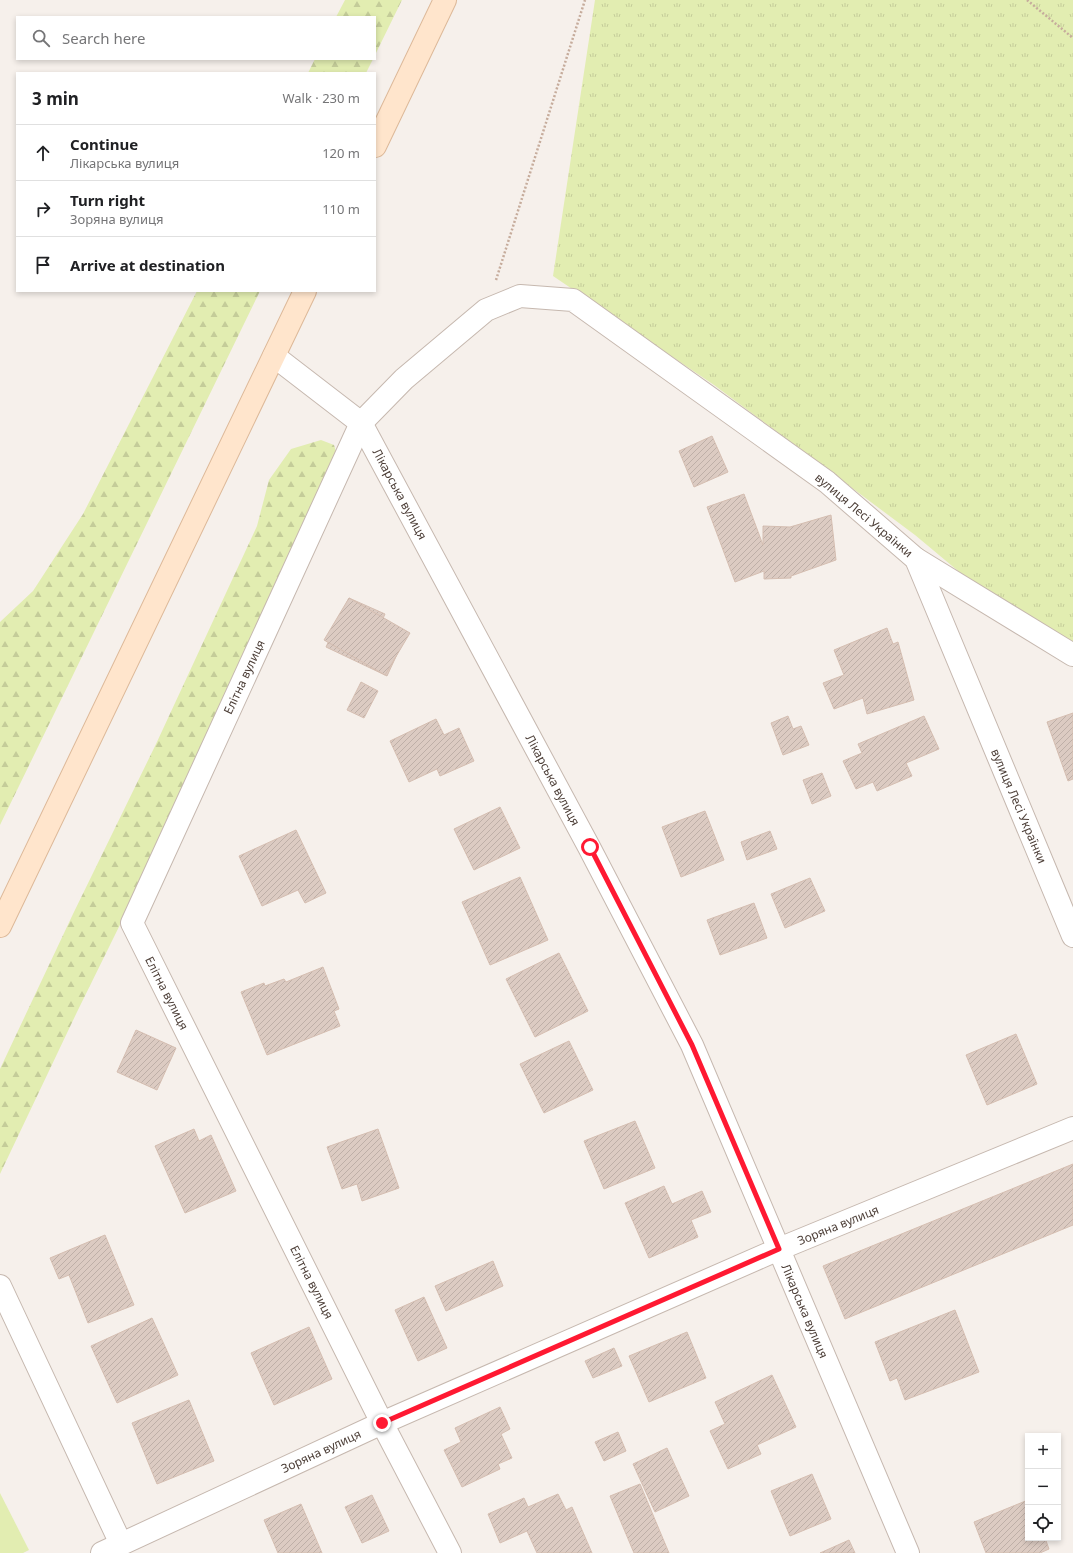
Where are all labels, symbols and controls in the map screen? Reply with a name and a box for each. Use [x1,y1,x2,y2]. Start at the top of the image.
search box [16,16,376,60]
icon: search [30,27,52,49]
text: Search here [62,28,145,48]
text: 3 min [32,87,79,110]
text: Walk · 230 m [282,89,360,107]
text: Continue [70,134,138,154]
icon: ahead [32,142,54,164]
text: 120 m [322,144,360,162]
text: Лікарська вулиця [70,154,179,172]
text: Turn right [70,190,145,210]
icon: right [32,198,54,220]
text: 110 m [322,200,360,218]
text: Зоряна вулиця [70,210,163,228]
icon: arrive [32,254,54,276]
text: Arrive at destination [70,255,225,275]
street label: Лікарська вулиця [369,445,431,543]
street label: вулиця Лесі Українки [811,469,917,561]
street label: Елітна вулиця [219,637,269,717]
street label: Лікарська вулиця [522,731,584,829]
street label: вулиця Лесі Українки [987,746,1051,866]
route start [581,838,599,856]
street label: Елітна вулиця [141,953,193,1033]
street label: Зоряна вулиця [795,1201,881,1249]
street label: Елітна вулиця [286,1242,338,1322]
street label: Лікарська вулиця [777,1261,833,1361]
route end [373,1414,391,1432]
street label: Зоряна вулиця [278,1425,364,1477]
map controls [1025,1433,1061,1541]
button: + [1025,1433,1061,1469]
button: − [1025,1469,1061,1505]
button: locate [1025,1505,1061,1541]

